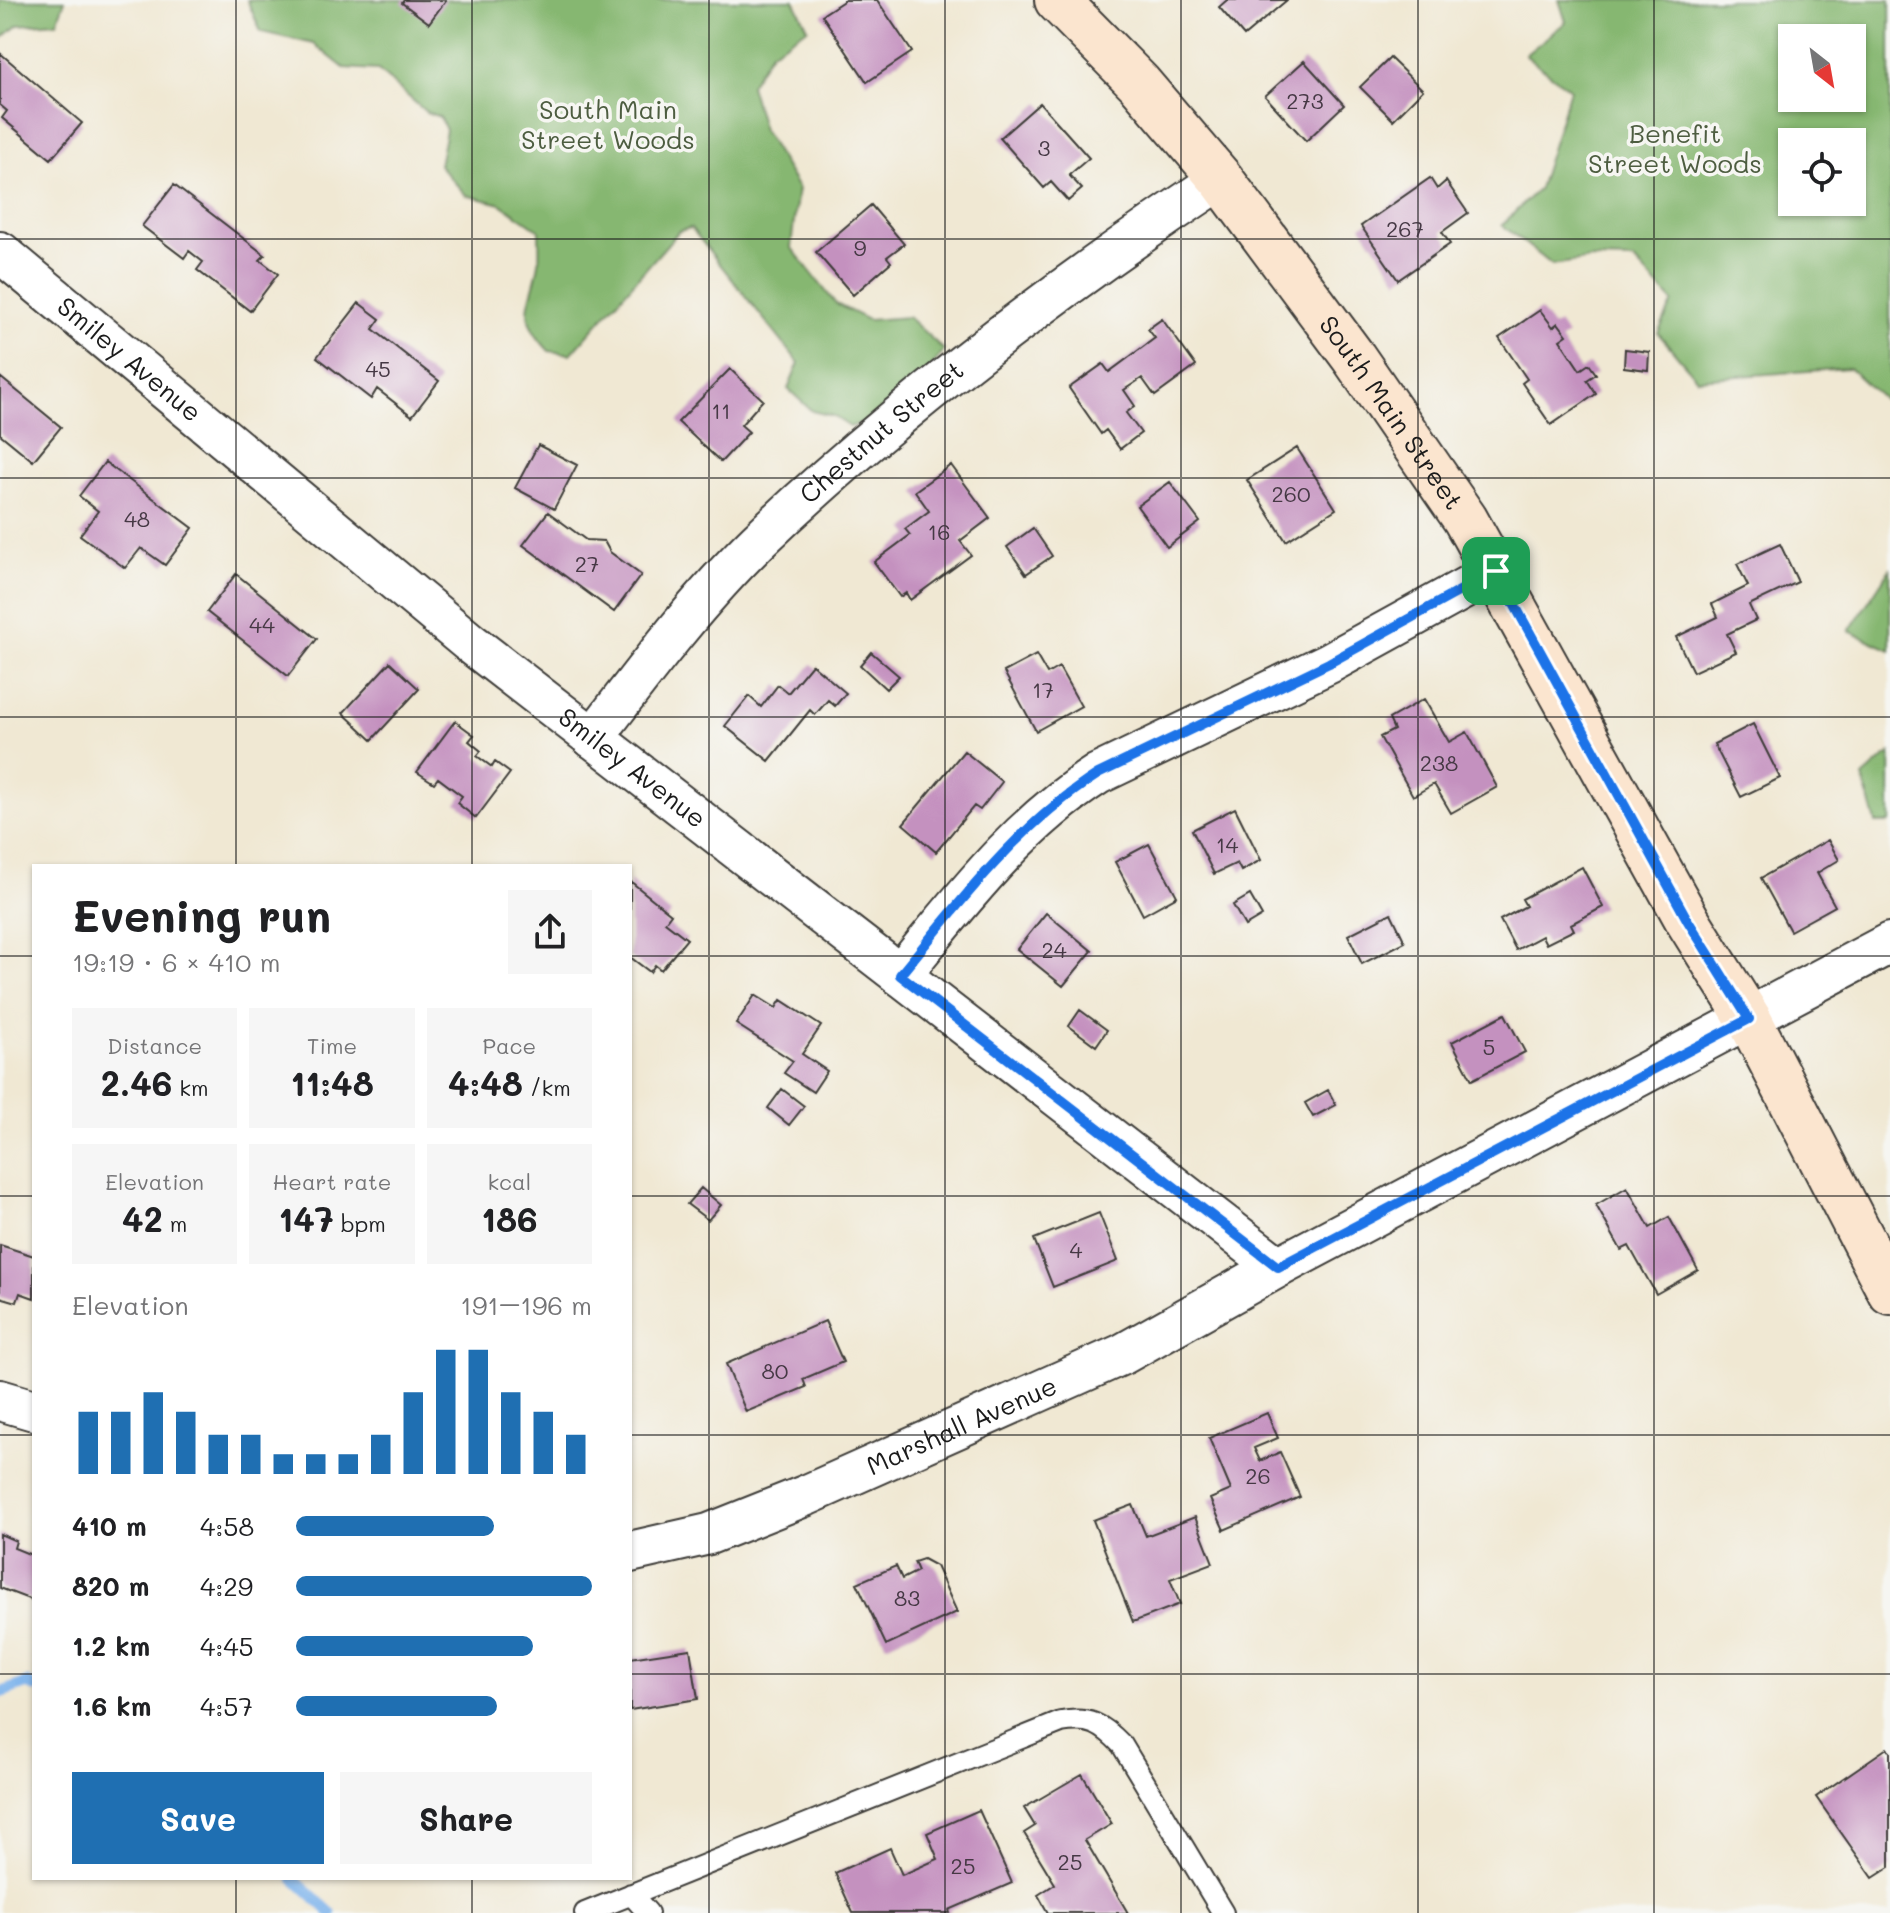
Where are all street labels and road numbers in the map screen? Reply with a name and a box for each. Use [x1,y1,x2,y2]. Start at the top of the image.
street label: Smiley Avenue [51,289,209,429]
street label: South Main Street [1312,308,1471,516]
street label: Chestnut Street [792,352,970,510]
street label: Smiley Avenue [552,699,713,835]
street label: Marshall Avenue [861,1368,1062,1482]

